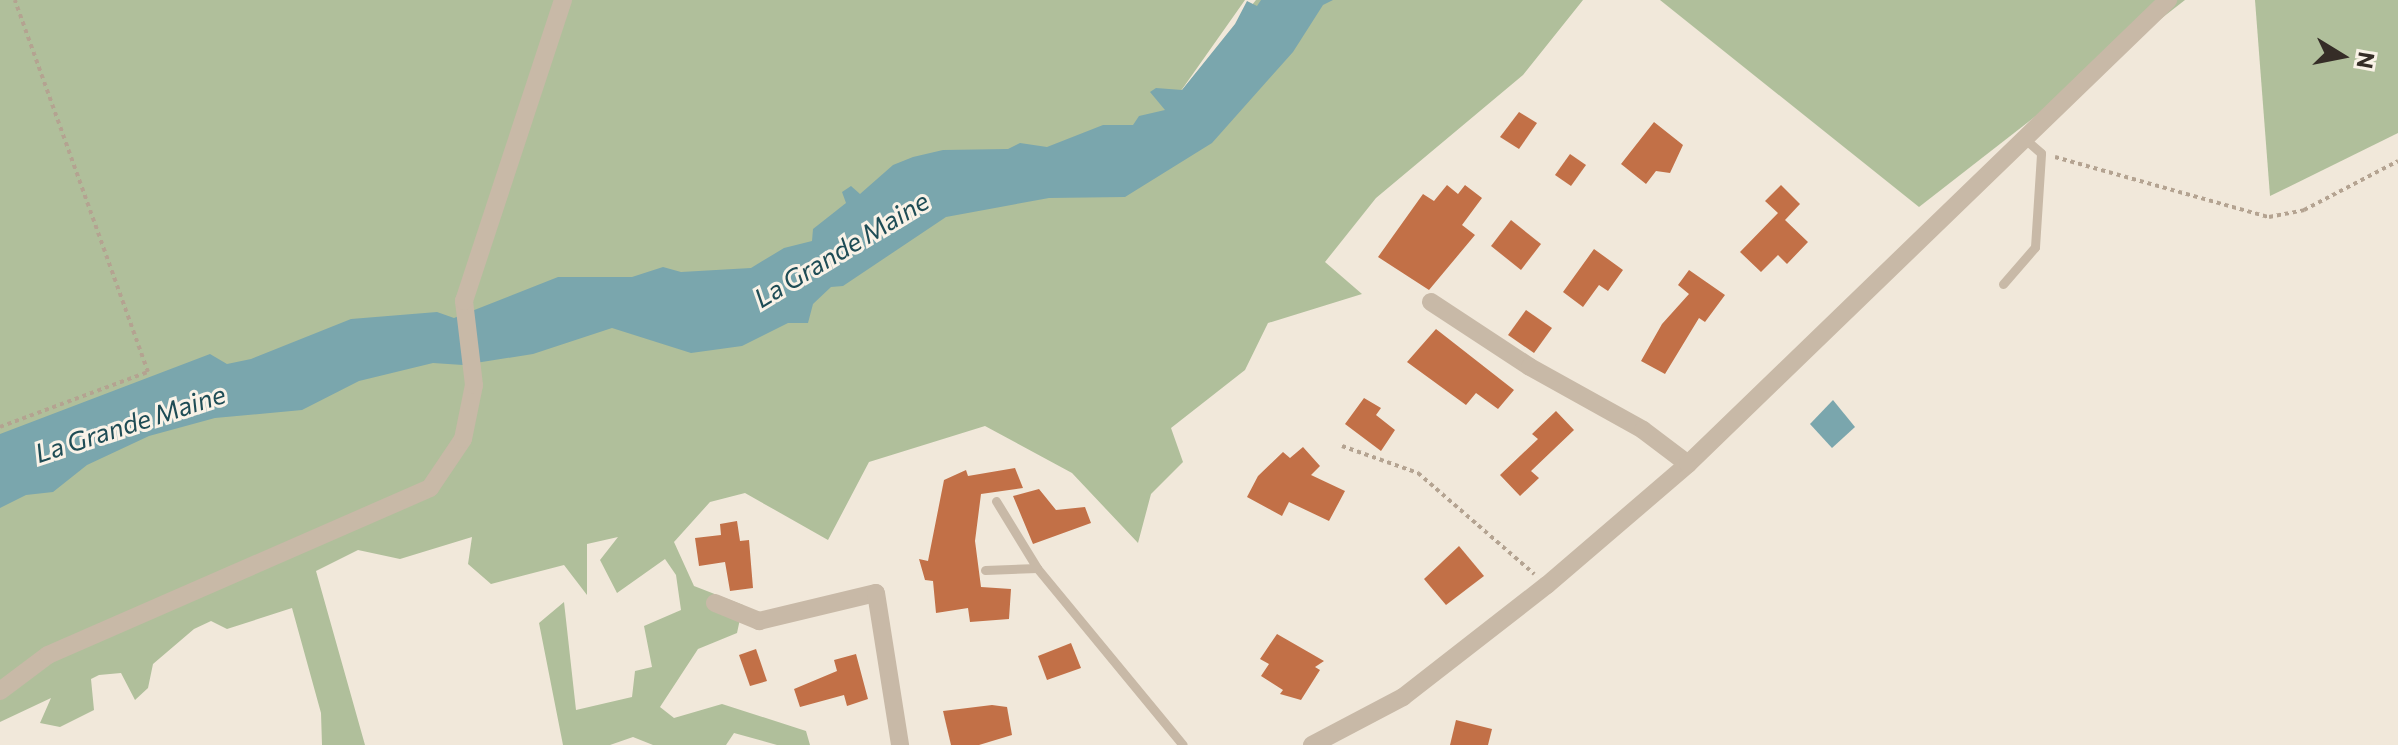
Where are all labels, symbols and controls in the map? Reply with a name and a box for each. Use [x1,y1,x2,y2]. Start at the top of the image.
north arrow [2302,16,2382,96]
text: N [2351,50,2381,71]
water label: La Grande Maine [748,185,934,313]
water label: La Grande Maine [31,378,229,468]

